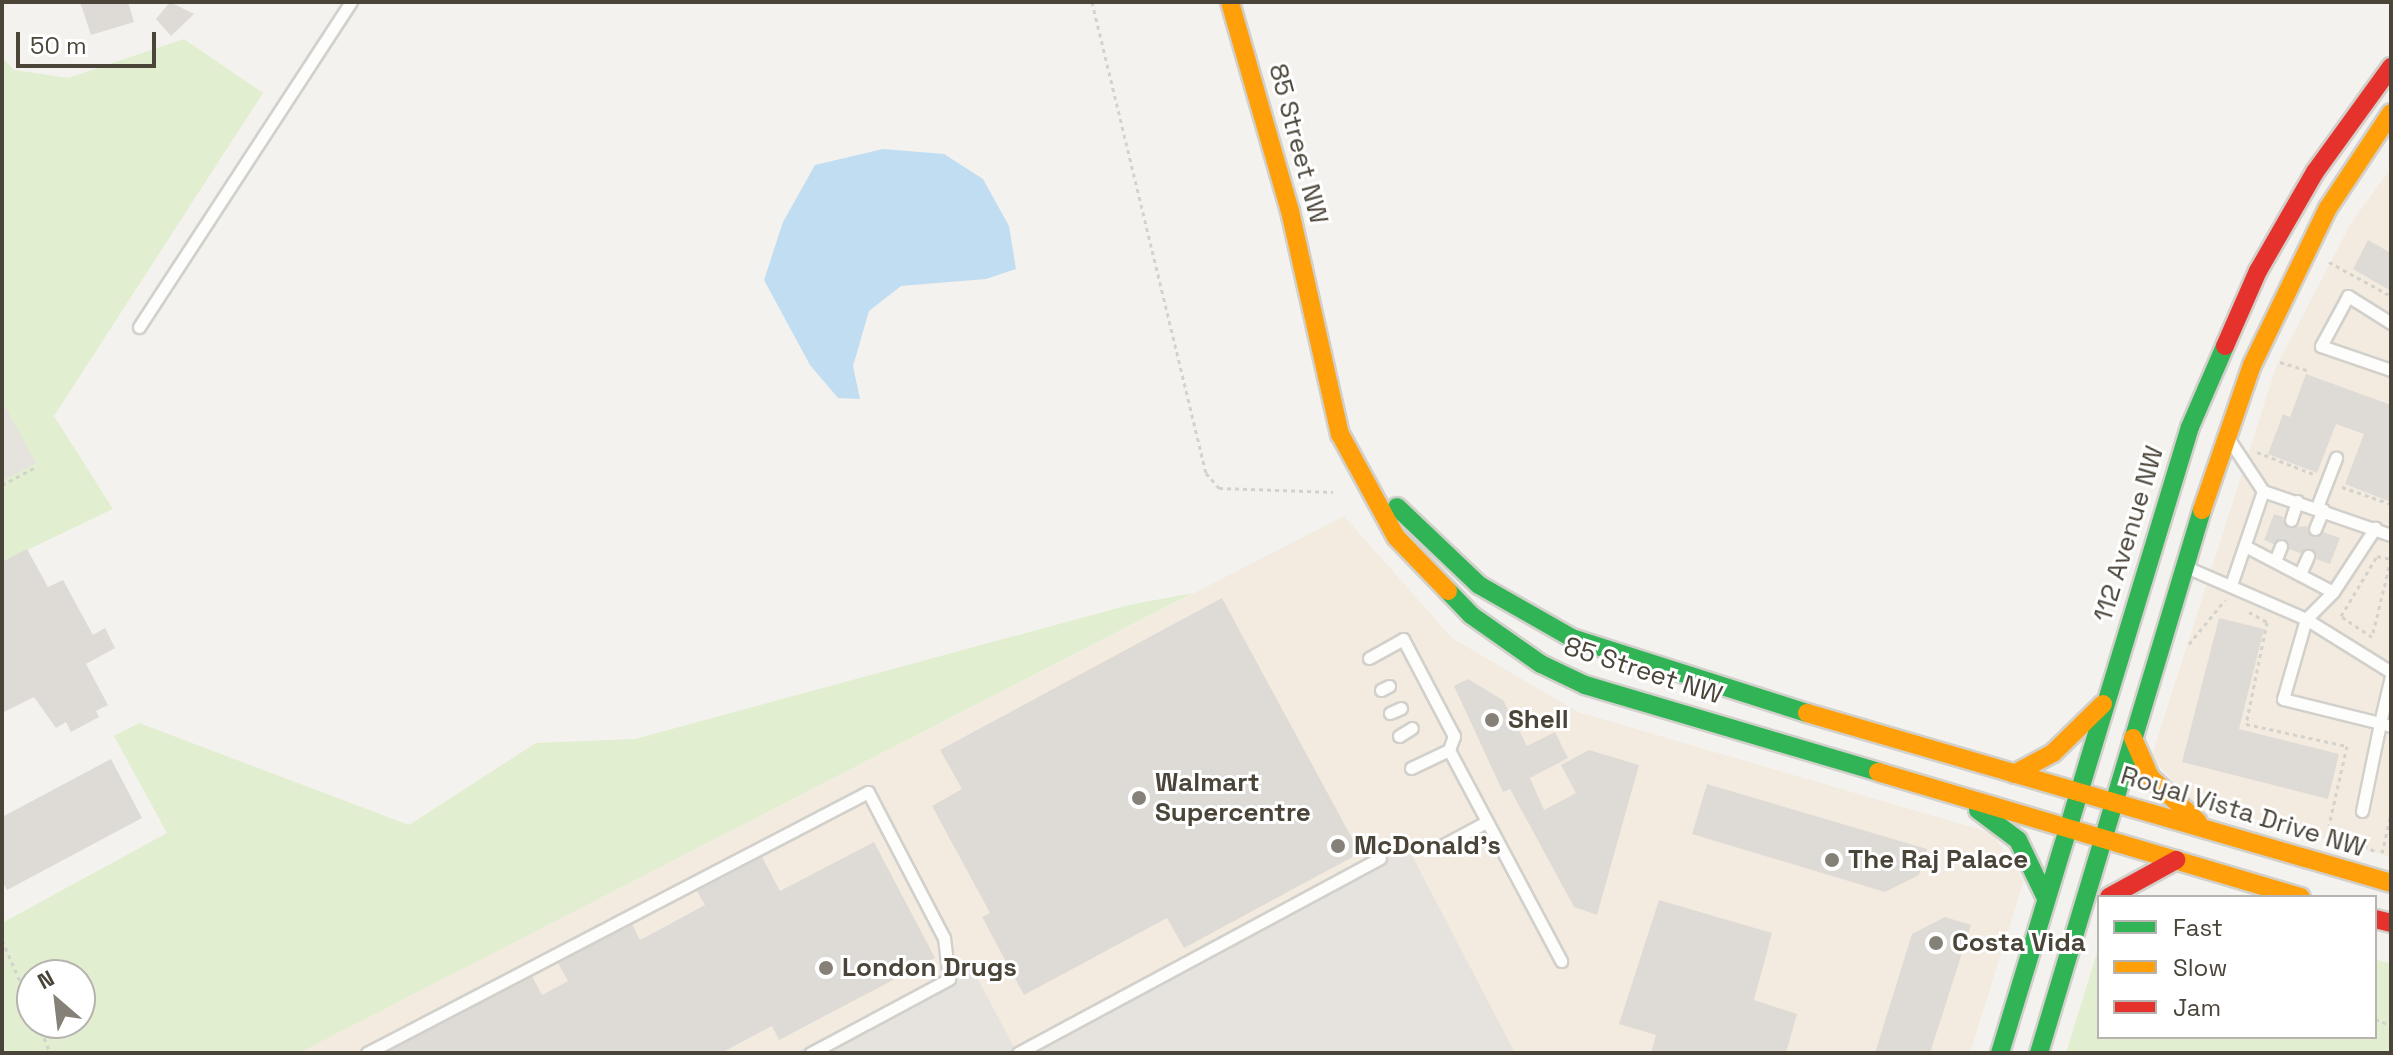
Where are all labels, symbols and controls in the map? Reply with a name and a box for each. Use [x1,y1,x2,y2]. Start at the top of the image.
scale bar [20,16,160,66]
text: 50 m [30,30,87,61]
street label: 85 Street NW [1262,60,1334,228]
street label: 112 Avenue NW [2087,442,2171,626]
street label: 85 Street NW [1560,631,1726,711]
place label: Shell [1508,704,1569,736]
marker: Shell [1483,711,1501,729]
street label: Royal Vista Drive NW [2117,760,2369,864]
place label: Walmart Supercentre [1155,767,1311,828]
marker: Walmart Supercentre [1130,789,1148,807]
place label: McDonald's [1354,830,1501,862]
marker: McDonald's [1329,837,1347,855]
place label: The Raj Palace [1848,844,2028,876]
marker: The Raj Palace [1823,851,1841,869]
legend [2097,895,2377,1039]
text: Fast [2173,912,2223,943]
place label: Costa Vida [1952,927,2086,959]
marker: Costa Vida [1927,934,1945,952]
place label: London Drugs [842,952,1017,984]
text: Slow [2173,952,2227,983]
north arrow [16,959,96,1039]
marker: London Drugs [817,959,835,977]
text: N [33,964,59,995]
text: Jam [2173,992,2221,1023]

